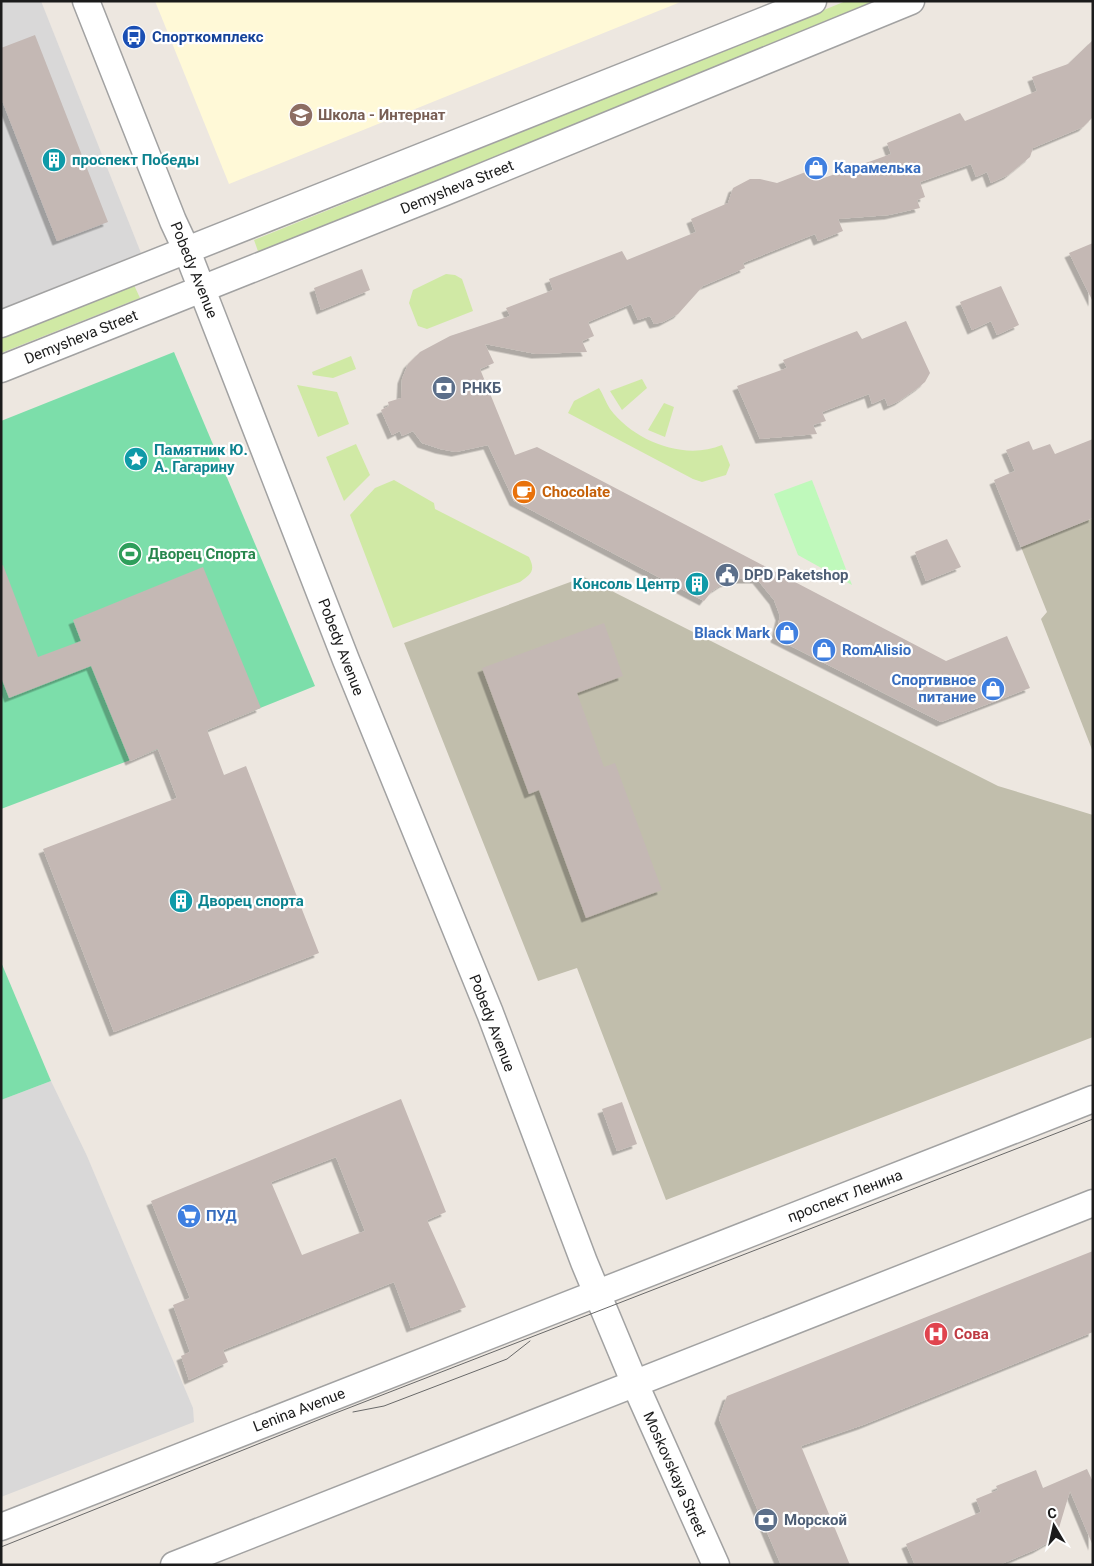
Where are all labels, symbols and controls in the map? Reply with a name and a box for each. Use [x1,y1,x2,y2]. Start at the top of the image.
bus stop icon: Спорткомплекс [121,24,147,50]
place label: Спорткомплекс [152,28,264,46]
school or university icon: Школа - Интернат [288,102,314,128]
place label: Школа - Интернат [318,106,446,124]
building icon: проспект Победы [41,147,67,173]
place label: проспект Победы [72,151,199,169]
shop icon: Карамелька [803,155,829,181]
street label: Demysheva Street [398,156,516,218]
place label: Карамелька [834,159,921,177]
street label: Pobedy Avenue [166,219,222,321]
street label: Demysheva Street [22,306,140,368]
bank icon: РНКБ [431,375,457,401]
place label: РНКБ [462,379,501,397]
place label: Памятник Ю. А. Гагарину [154,441,248,476]
place icon: Памятник Ю. А. Гагарину [123,446,149,472]
cafe icon: Chocolate [511,479,537,505]
place label: Chocolate [542,483,610,501]
sports icon: Дворец Спорта [117,541,143,567]
place label: Дворец Спорта [148,545,256,563]
public building icon: DPD Paketshop [714,562,740,588]
place label: DPD Paketshop [744,566,849,584]
building icon: Консоль Центр [684,571,710,597]
place label: Консоль Центр [573,575,680,593]
street label: Pobedy Avenue [314,596,368,698]
shop icon: Black Mark [774,620,800,646]
place label: Black Mark [694,624,771,642]
shop icon: RomAlisio [811,637,837,663]
place label: RomAlisio [842,641,911,659]
place label: Спортивное питание [892,671,976,706]
shop icon: Спортивное питание [980,676,1006,702]
building icon: Дворец спорта [168,888,194,914]
place label: Дворец спорта [198,892,304,910]
street label: Pobedy Avenue [465,972,519,1074]
street label: проспект Ленина [785,1166,905,1226]
supermarket icon: ПУД [176,1203,202,1229]
place label: ПУД [206,1207,237,1225]
hospital icon: Сова [923,1321,949,1347]
place label: Сова [954,1325,989,1343]
street label: Lenina Avenue [250,1384,348,1436]
street label: Moskovskaya Street [639,1409,711,1539]
north arrow [1029,1501,1079,1551]
text: С [1046,1505,1058,1522]
bank icon: Морской [753,1507,779,1533]
place label: Морской [784,1511,847,1529]

